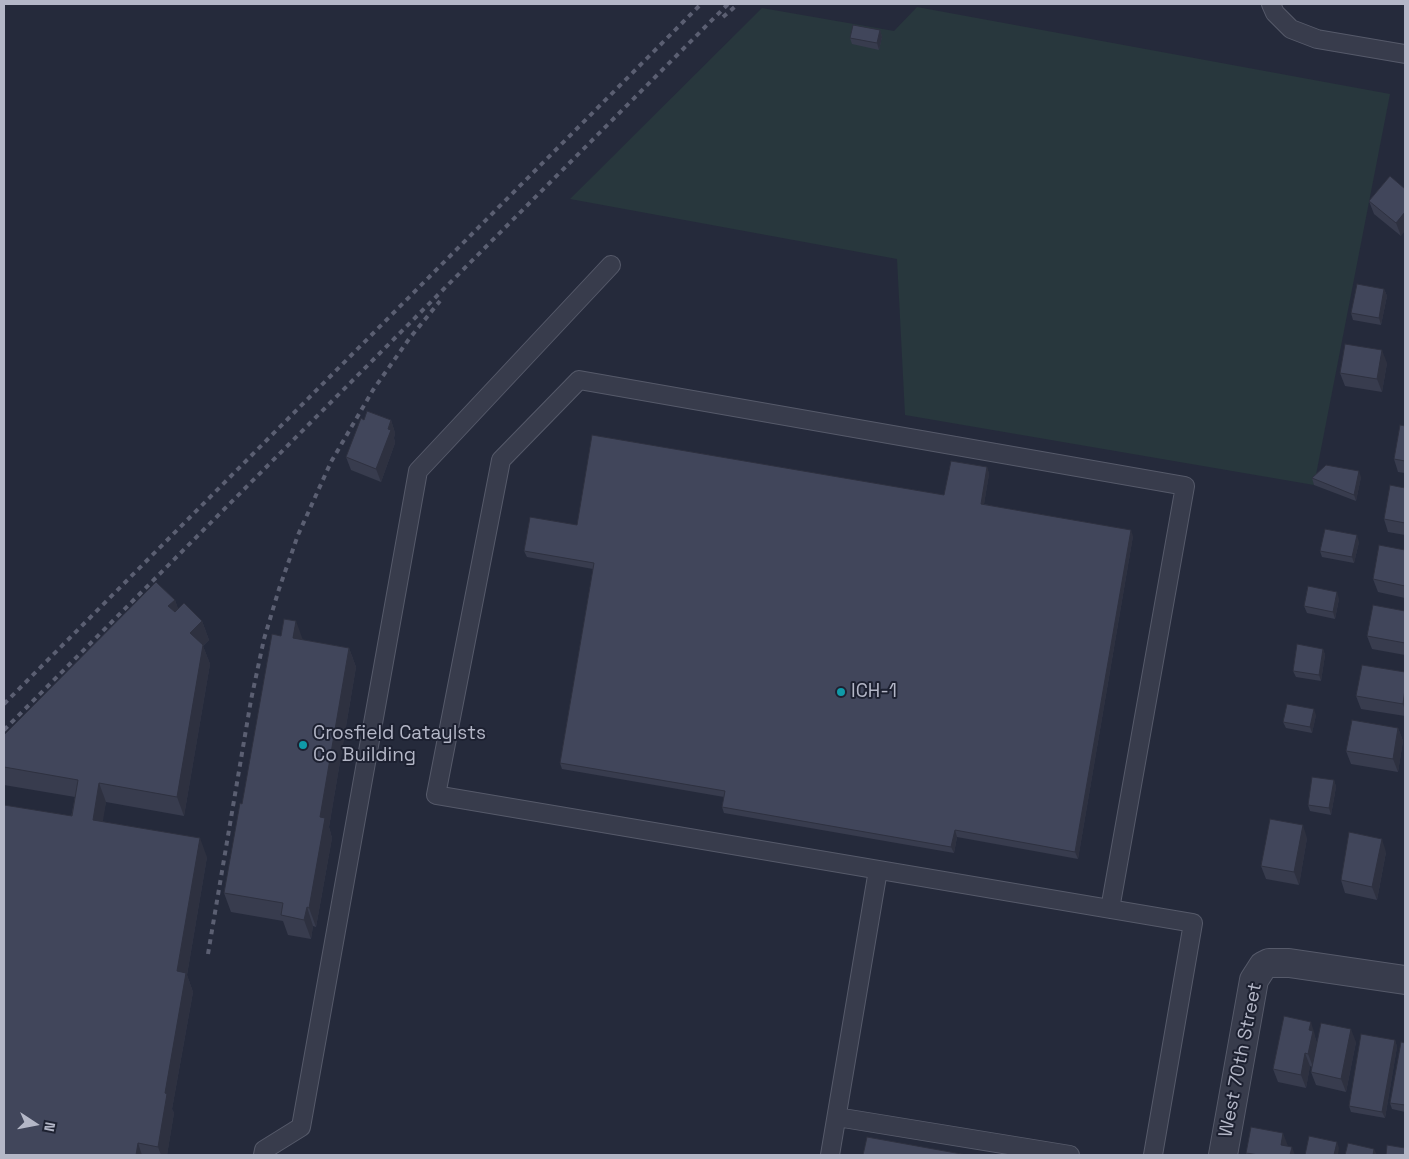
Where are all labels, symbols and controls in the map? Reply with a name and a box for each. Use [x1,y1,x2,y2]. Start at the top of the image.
place label: ICH-1 [851,681,897,703]
marker: ICH-1 [835,686,847,698]
place label: Crosfield Cataylsts Co Building [313,723,486,767]
marker: Crosfield Cataylsts Co Building [297,739,309,751]
street label: West 70th Street [1215,981,1267,1139]
north arrow [10,1099,60,1149]
text: N [40,1121,59,1133]

